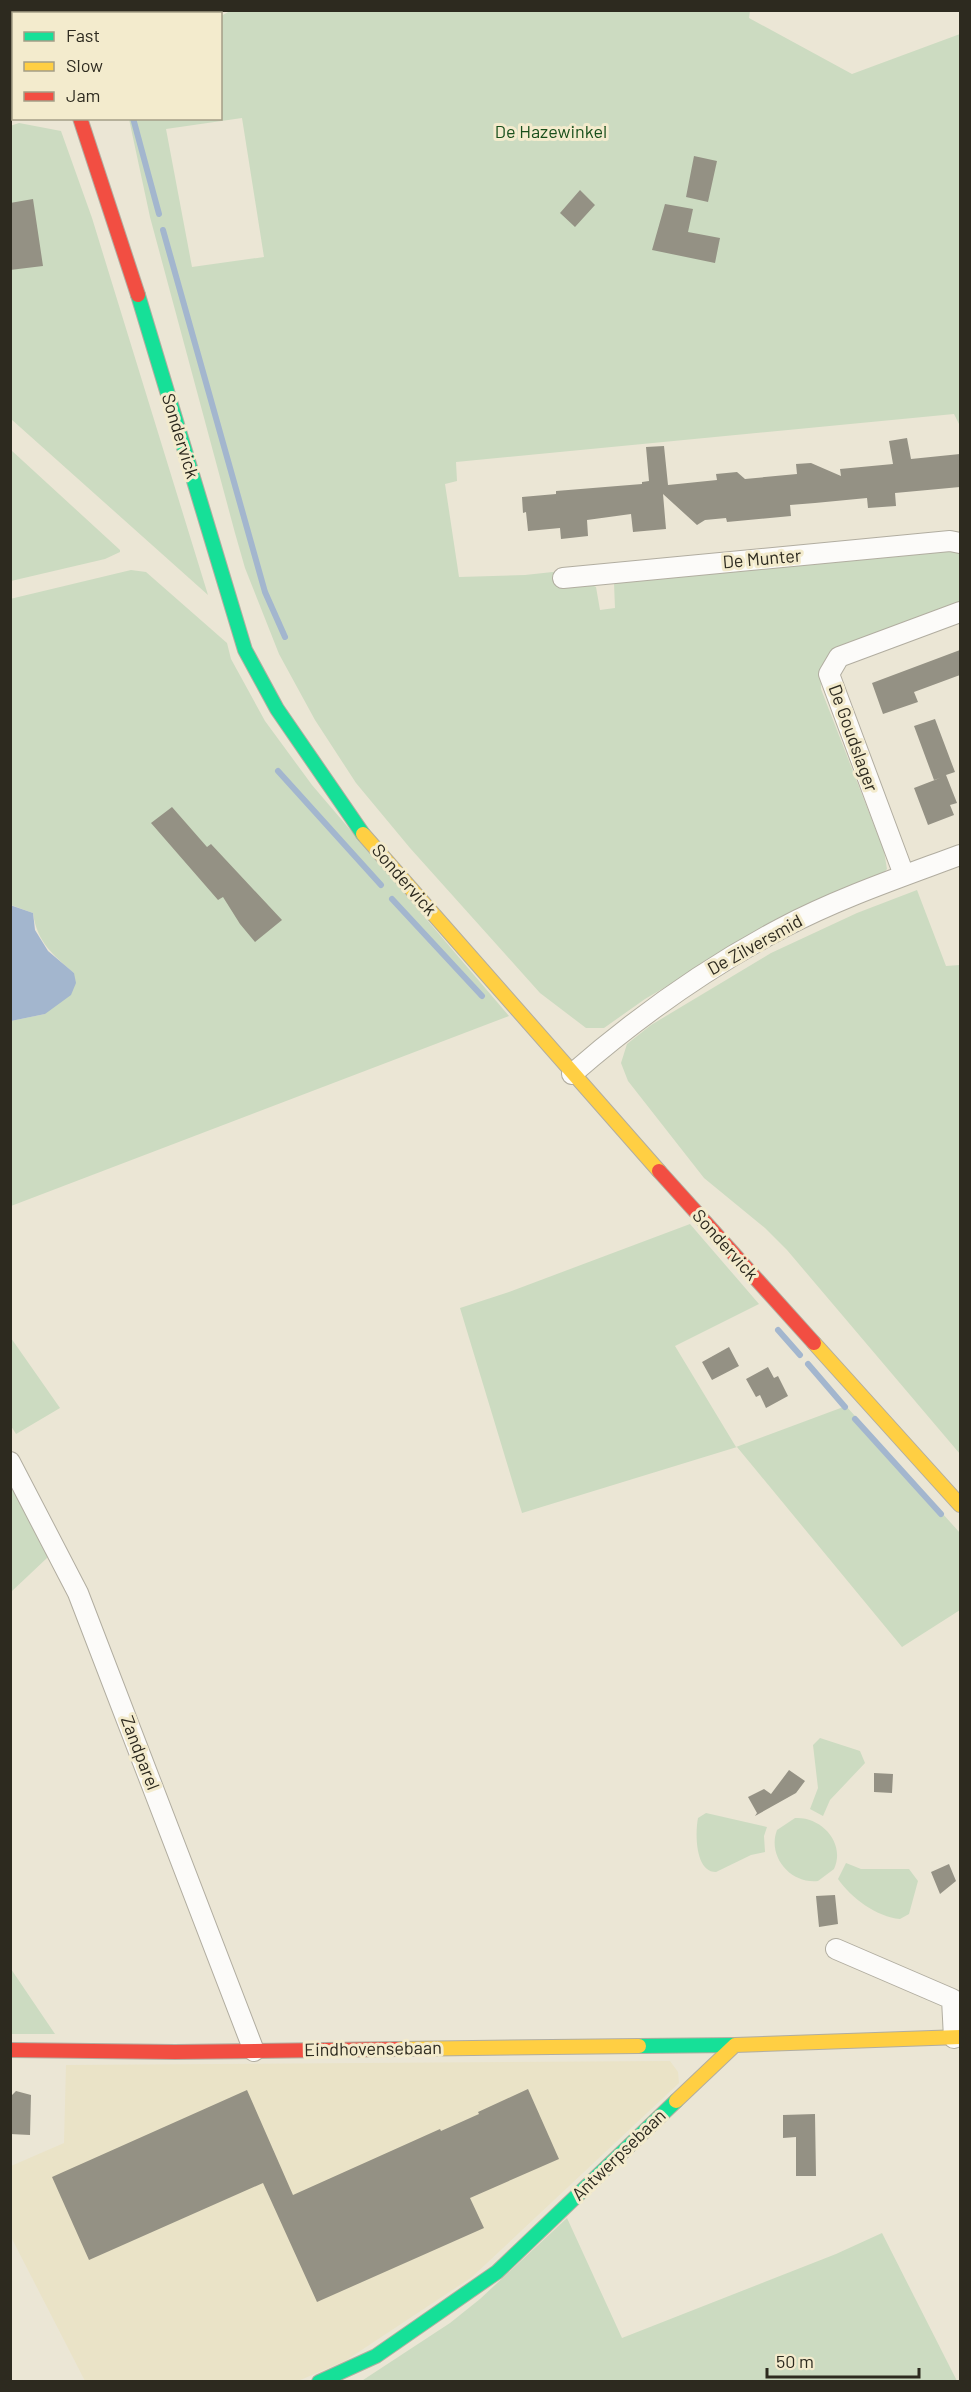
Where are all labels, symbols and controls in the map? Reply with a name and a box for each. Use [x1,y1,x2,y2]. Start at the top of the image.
legend [12,12,222,120]
text: Fast [66,24,100,46]
text: Slow [66,54,103,76]
text: Jam [66,84,100,106]
park label: De Hazewinkel [495,120,607,142]
street label: Sondervick [158,390,204,481]
street label: De Munter [722,544,803,572]
street label: De Goudslager [824,681,884,795]
street label: Sondervick [368,839,442,920]
street label: De Zilversmid [703,909,806,979]
street label: Sondervick [688,1204,763,1284]
street label: Zandparel [117,1712,165,1793]
street label: Eindhovensebaan [304,2036,442,2060]
street label: Antwerpsebaan [567,2104,670,2205]
scale bar [767,2341,918,2379]
text: 50 m [776,2350,814,2372]

